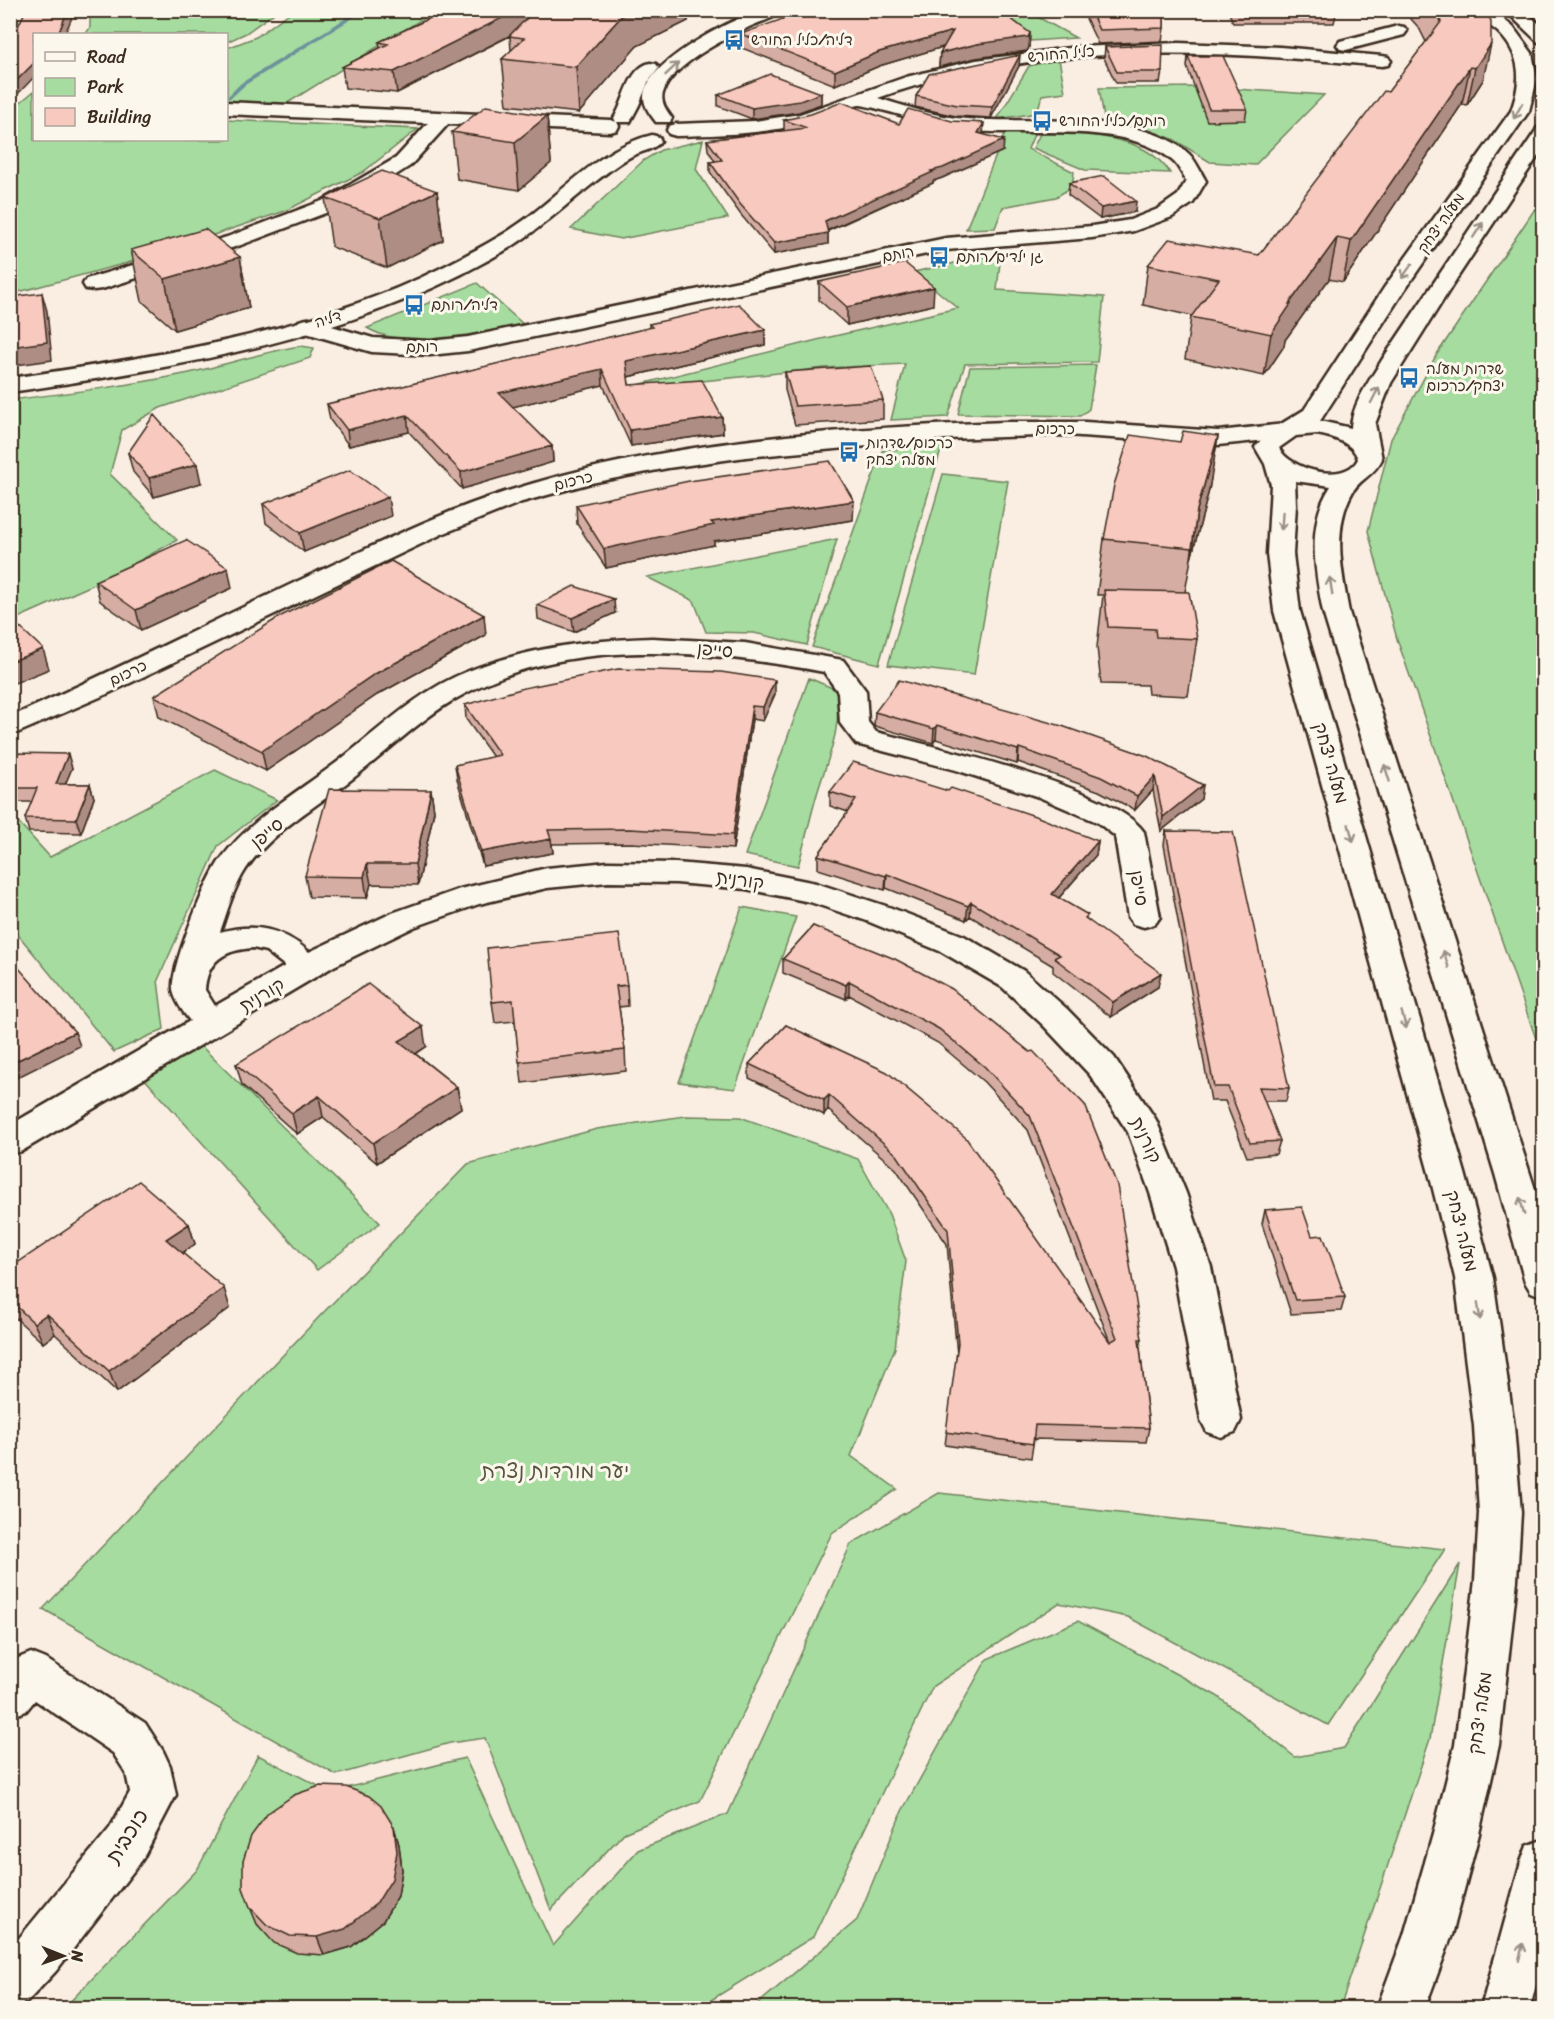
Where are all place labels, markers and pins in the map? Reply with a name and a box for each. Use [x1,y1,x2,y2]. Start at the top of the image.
place label: דליה/כליל החורש [751,27,853,53]
bus stop icon: דליה/כליל החורש [722,28,746,52]
place label: רותם/כליל החורש [1059,108,1166,134]
bus stop icon: רותם/כליל החורש [1030,109,1054,133]
place label: גן ילדים/רותם [956,244,1044,270]
bus stop icon: גן ילדים/רותם [927,245,951,269]
place label: דליה/רותם [431,292,498,318]
bus stop icon: דליה/רותם [402,293,426,317]
place label: שדרות מעלה יצחק/כרכום [1426,356,1504,399]
bus stop icon: שדרות מעלה יצחק/כרכום [1397,366,1421,390]
place label: כרכום/שדרות מעלה יצחק [865,430,953,473]
bus stop icon: כרכום/שדרות מעלה יצחק [837,440,861,464]

